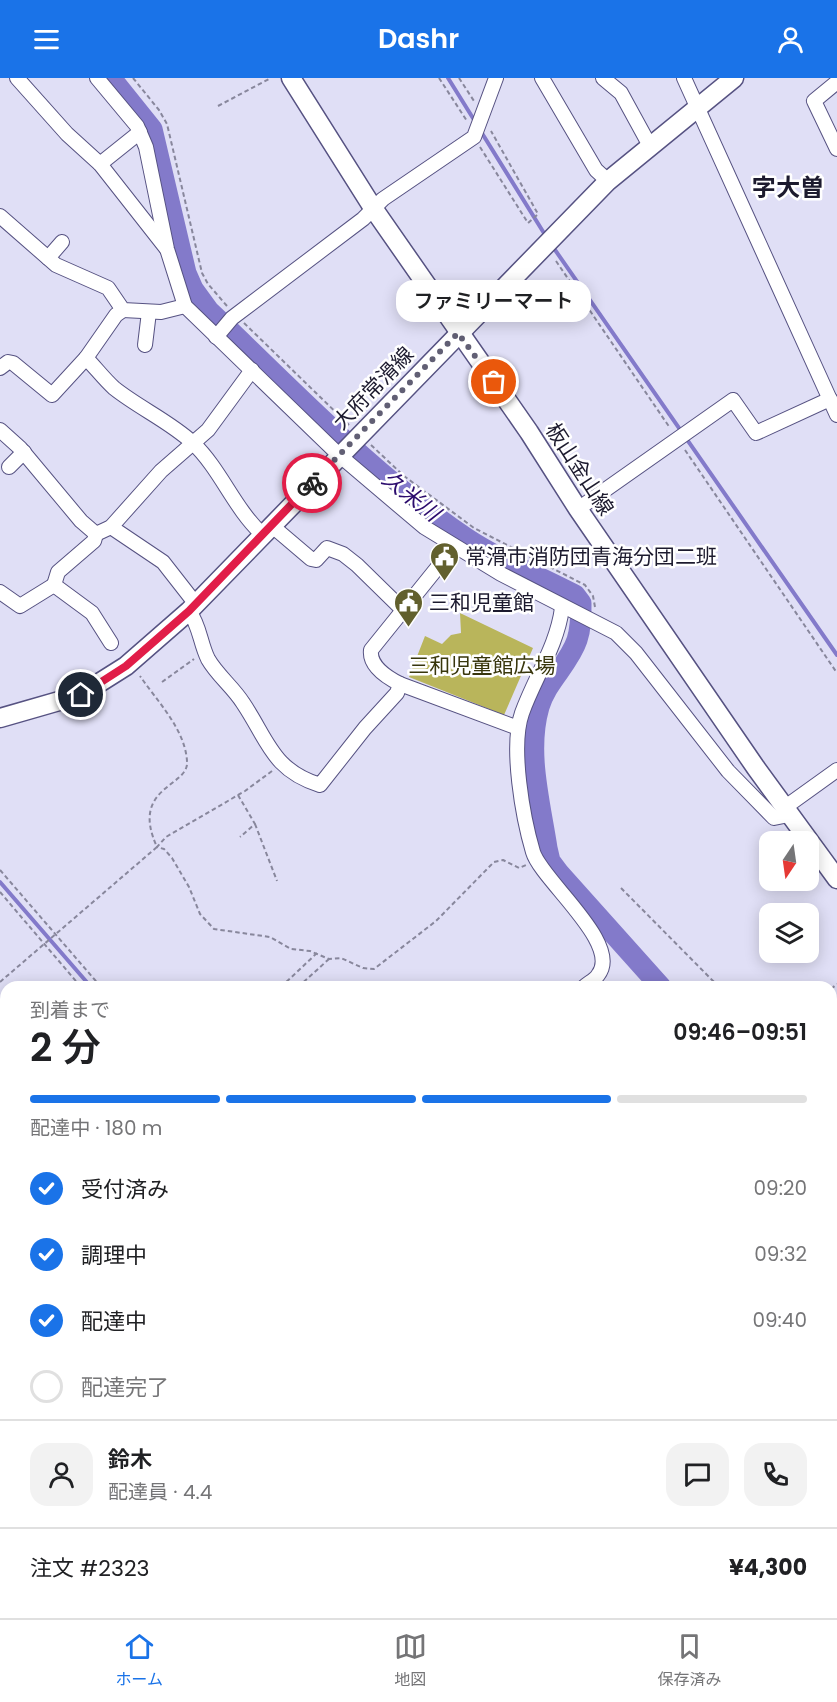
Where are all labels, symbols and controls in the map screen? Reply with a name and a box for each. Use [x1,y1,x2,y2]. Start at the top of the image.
text: Dashr [378,20,459,57]
icon: menu [30,23,63,56]
icon: person [774,23,807,56]
district label: 字大曽 [752,171,824,204]
callout: ファミリーマート [396,280,592,322]
text: ファミリーマート [414,287,574,315]
street label: 大府常滑線 [326,340,420,436]
pin [468,356,519,407]
icon: bag [477,365,510,398]
street label: 板山金山線 [539,417,621,521]
courier [282,453,342,513]
water label: 久米川 [375,463,448,530]
icon: bike [296,467,329,500]
public building icon: 常滑市消防団青海分団二班 [428,540,460,582]
place label: 常滑市消防団青海分団二班 [465,542,717,571]
public building icon: 三和児童館 [392,586,424,628]
place label: 三和児童館 [429,588,534,617]
park label: 三和児童館広場 [409,651,556,680]
pin [55,669,106,720]
icon: home [64,678,97,711]
north arrow [759,831,819,891]
map controls [759,831,819,963]
button: layers [759,903,819,963]
text: 到着まで [30,996,110,1024]
text: 09:46–09:51 [673,1017,807,1048]
text: 2 分 [30,1020,101,1075]
text: 配達中 · 180 m [30,1114,162,1142]
icon: check [30,1172,63,1205]
text: 受付済み [81,1174,169,1205]
text: 09:20 [754,1174,807,1202]
icon: check [30,1238,63,1271]
text: 調理中 [81,1240,147,1271]
text: 09:32 [754,1240,807,1268]
icon: check [30,1304,63,1337]
text: 配達中 [81,1306,147,1337]
text: 09:40 [752,1306,807,1334]
text: 配達完了 [81,1372,169,1403]
button: person [30,1443,93,1506]
button: chat [666,1443,729,1506]
button: phone [744,1443,807,1506]
text: 鈴木 [108,1444,152,1475]
text: 配達員 · 4.4 [108,1478,212,1506]
text: ¥4,300 [729,1552,807,1583]
text: 注文 #2323 [30,1553,150,1584]
tab: ホーム [115,1630,163,1692]
tab: 地図 [394,1630,427,1692]
tab: 保存済み [658,1630,722,1692]

